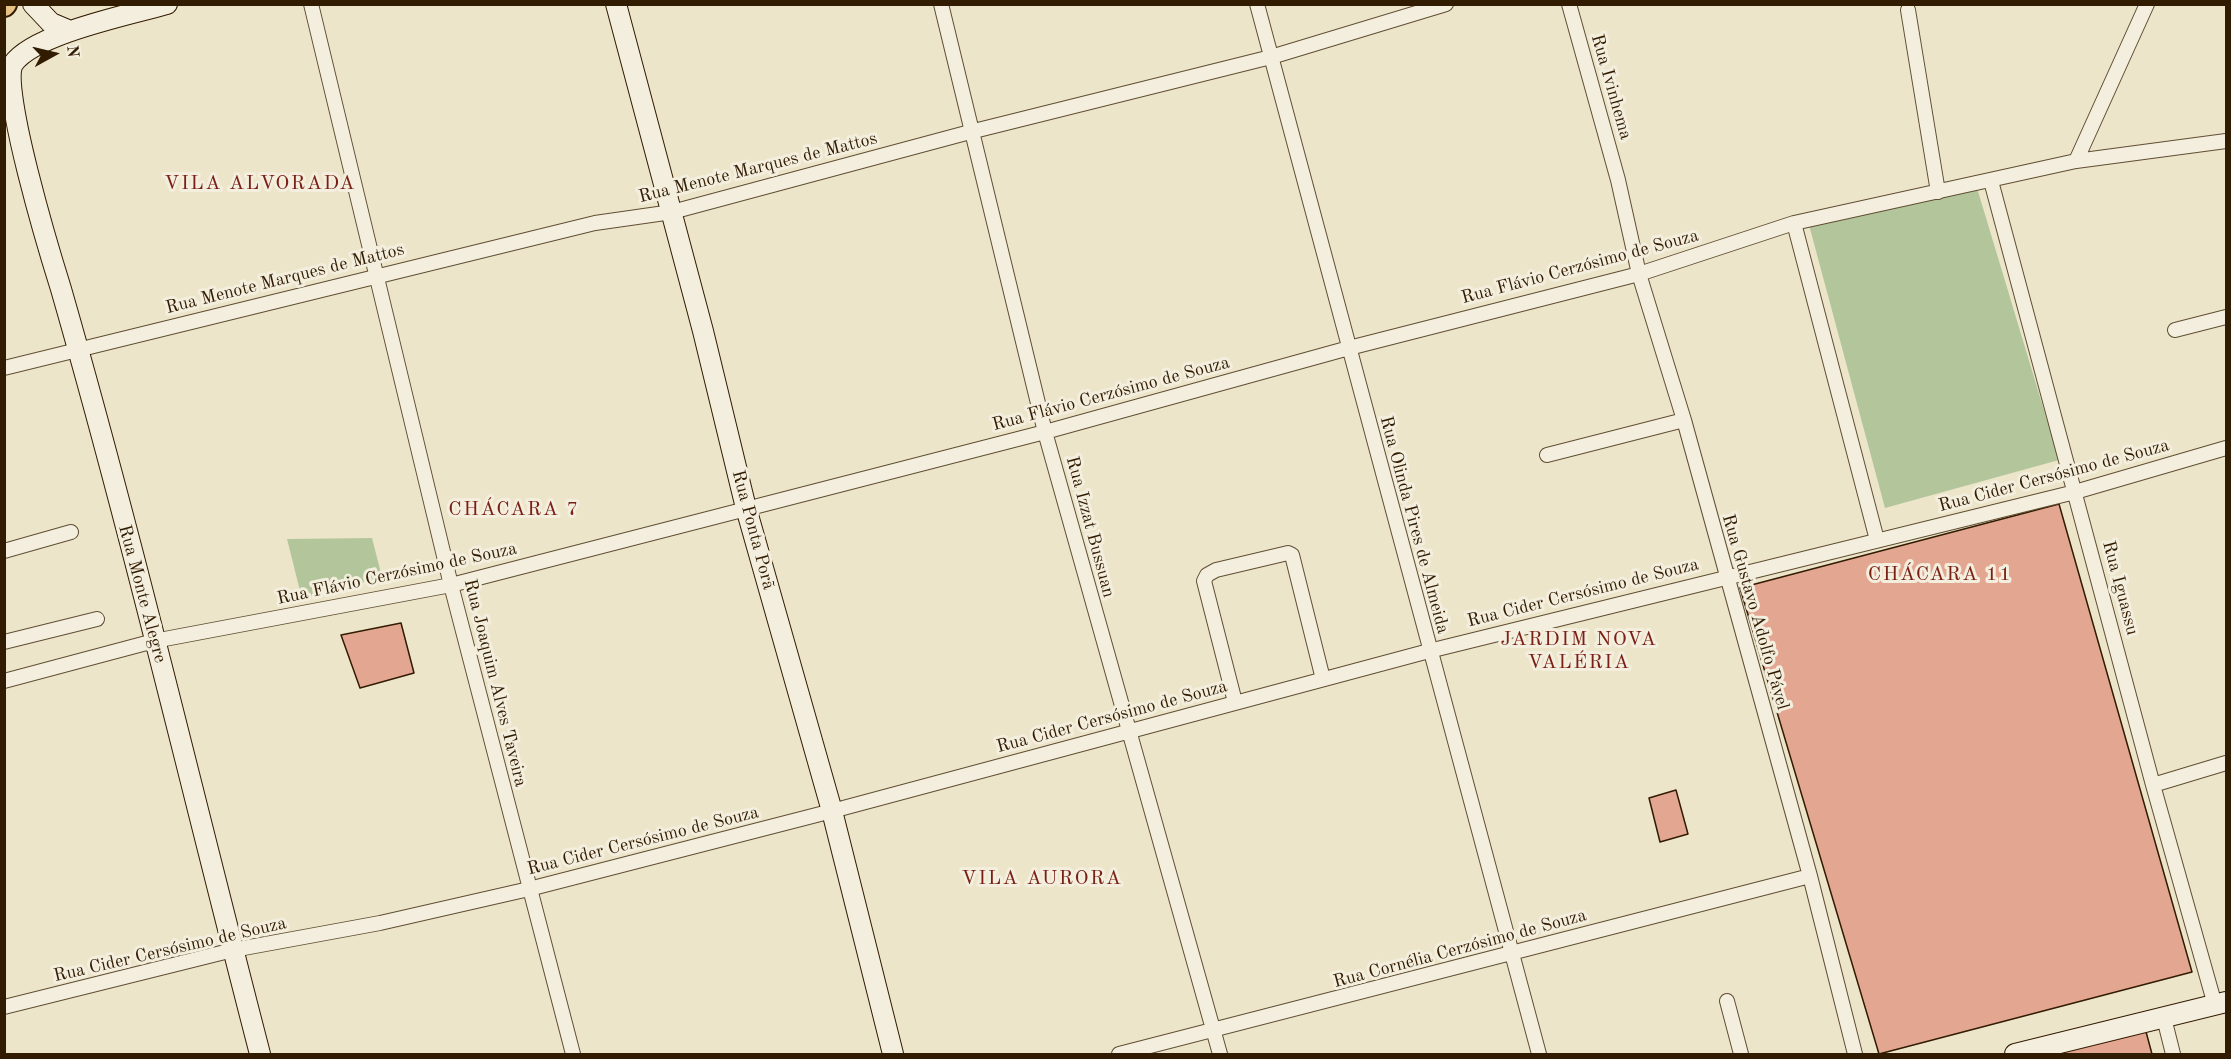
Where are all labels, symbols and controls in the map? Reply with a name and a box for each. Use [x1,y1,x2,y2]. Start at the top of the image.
north arrow [24,24,84,84]
street label: Rua Ivinhema [1586,32,1636,142]
text: N [63,44,81,59]
street label: Rua Menote Marques de Mattos [636,128,880,208]
district label: VILA ALVORADA [164,172,356,196]
street label: Rua Flávio Cerzósimo de Souza [1459,225,1701,309]
street label: Rua Menote Marques de Mattos [163,239,407,319]
street label: Rua Flávio Cerzósimo de Souza [990,352,1232,436]
street label: Rua Olinda Pires de Almeida [1375,414,1453,636]
street label: Rua Cider Cersósimo de Souza [1936,435,2172,517]
street label: Rua Izzat Bussuan [1061,454,1119,600]
street label: Rua Ponta Porã [727,468,779,592]
district label: CHÁCARA 7 [448,498,580,522]
street label: Rua Gustavo Adolfo Pável [1717,512,1793,712]
street label: Rua Monte Alegre [113,523,171,665]
street label: Rua Flávio Cerzósimo de Souza [275,538,519,610]
street label: Rua Iguassu [2097,538,2143,638]
street label: Rua Cider Cersósimo de Souza [1465,554,1701,632]
district label: CHÁCARA 11 [1868,563,2012,587]
street label: Rua Joaquim Alves Taveira [459,577,531,789]
district label: JARDIM NOVA VALÉRIA [1500,628,1658,675]
street label: Rua Cider Cersósimo de Souza [994,676,1230,758]
street label: Rua Cider Cersósimo de Souza [525,802,761,880]
district label: VILA AURORA [961,867,1123,891]
street label: Rua Cornélia Cerzósimo de Souza [1331,905,1589,993]
street label: Rua Cider Cersósimo de Souza [52,913,288,987]

